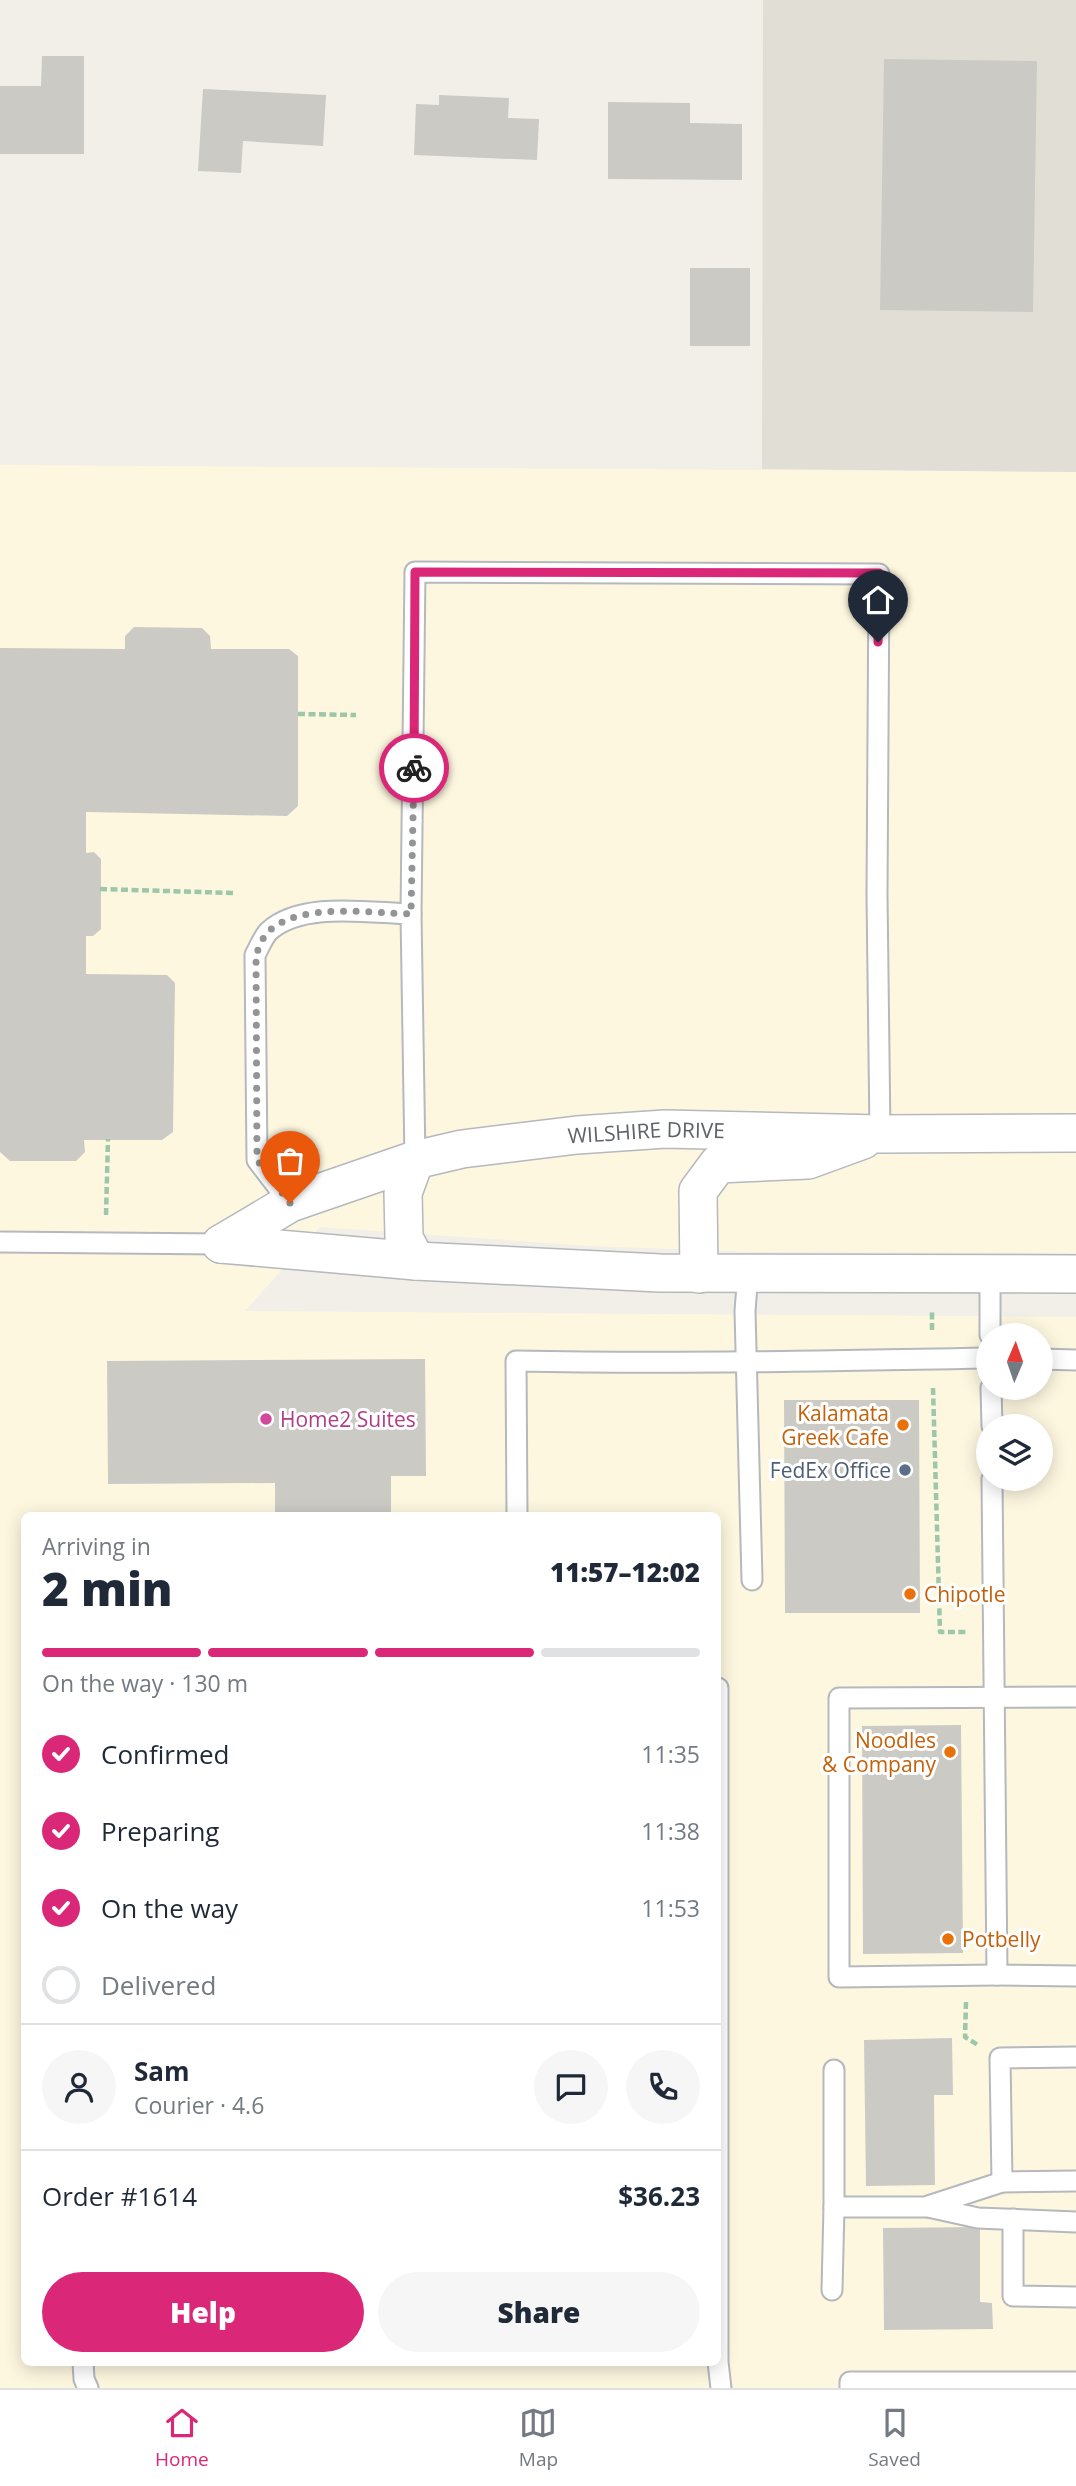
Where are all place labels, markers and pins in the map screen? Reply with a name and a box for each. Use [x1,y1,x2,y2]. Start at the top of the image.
pin [848,570,908,642]
pin [260,1131,320,1203]
place label: Kalamata Greek Cafe [781,1399,889,1451]
place label: Home2 Suites [280,1405,416,1433]
marker: Home2 Suites [258,1411,274,1427]
marker: Kalamata Greek Cafe [895,1417,911,1433]
place label: FedEx Office [770,1456,891,1484]
marker: FedEx Office [897,1462,913,1478]
place label: Chipotle [924,1580,1005,1608]
marker: Chipotle [902,1586,918,1602]
place label: Noodles & Company [822,1726,936,1778]
marker: Noodles & Company [942,1744,958,1760]
place label: Potbelly [962,1925,1041,1953]
marker: Potbelly [940,1931,956,1947]

